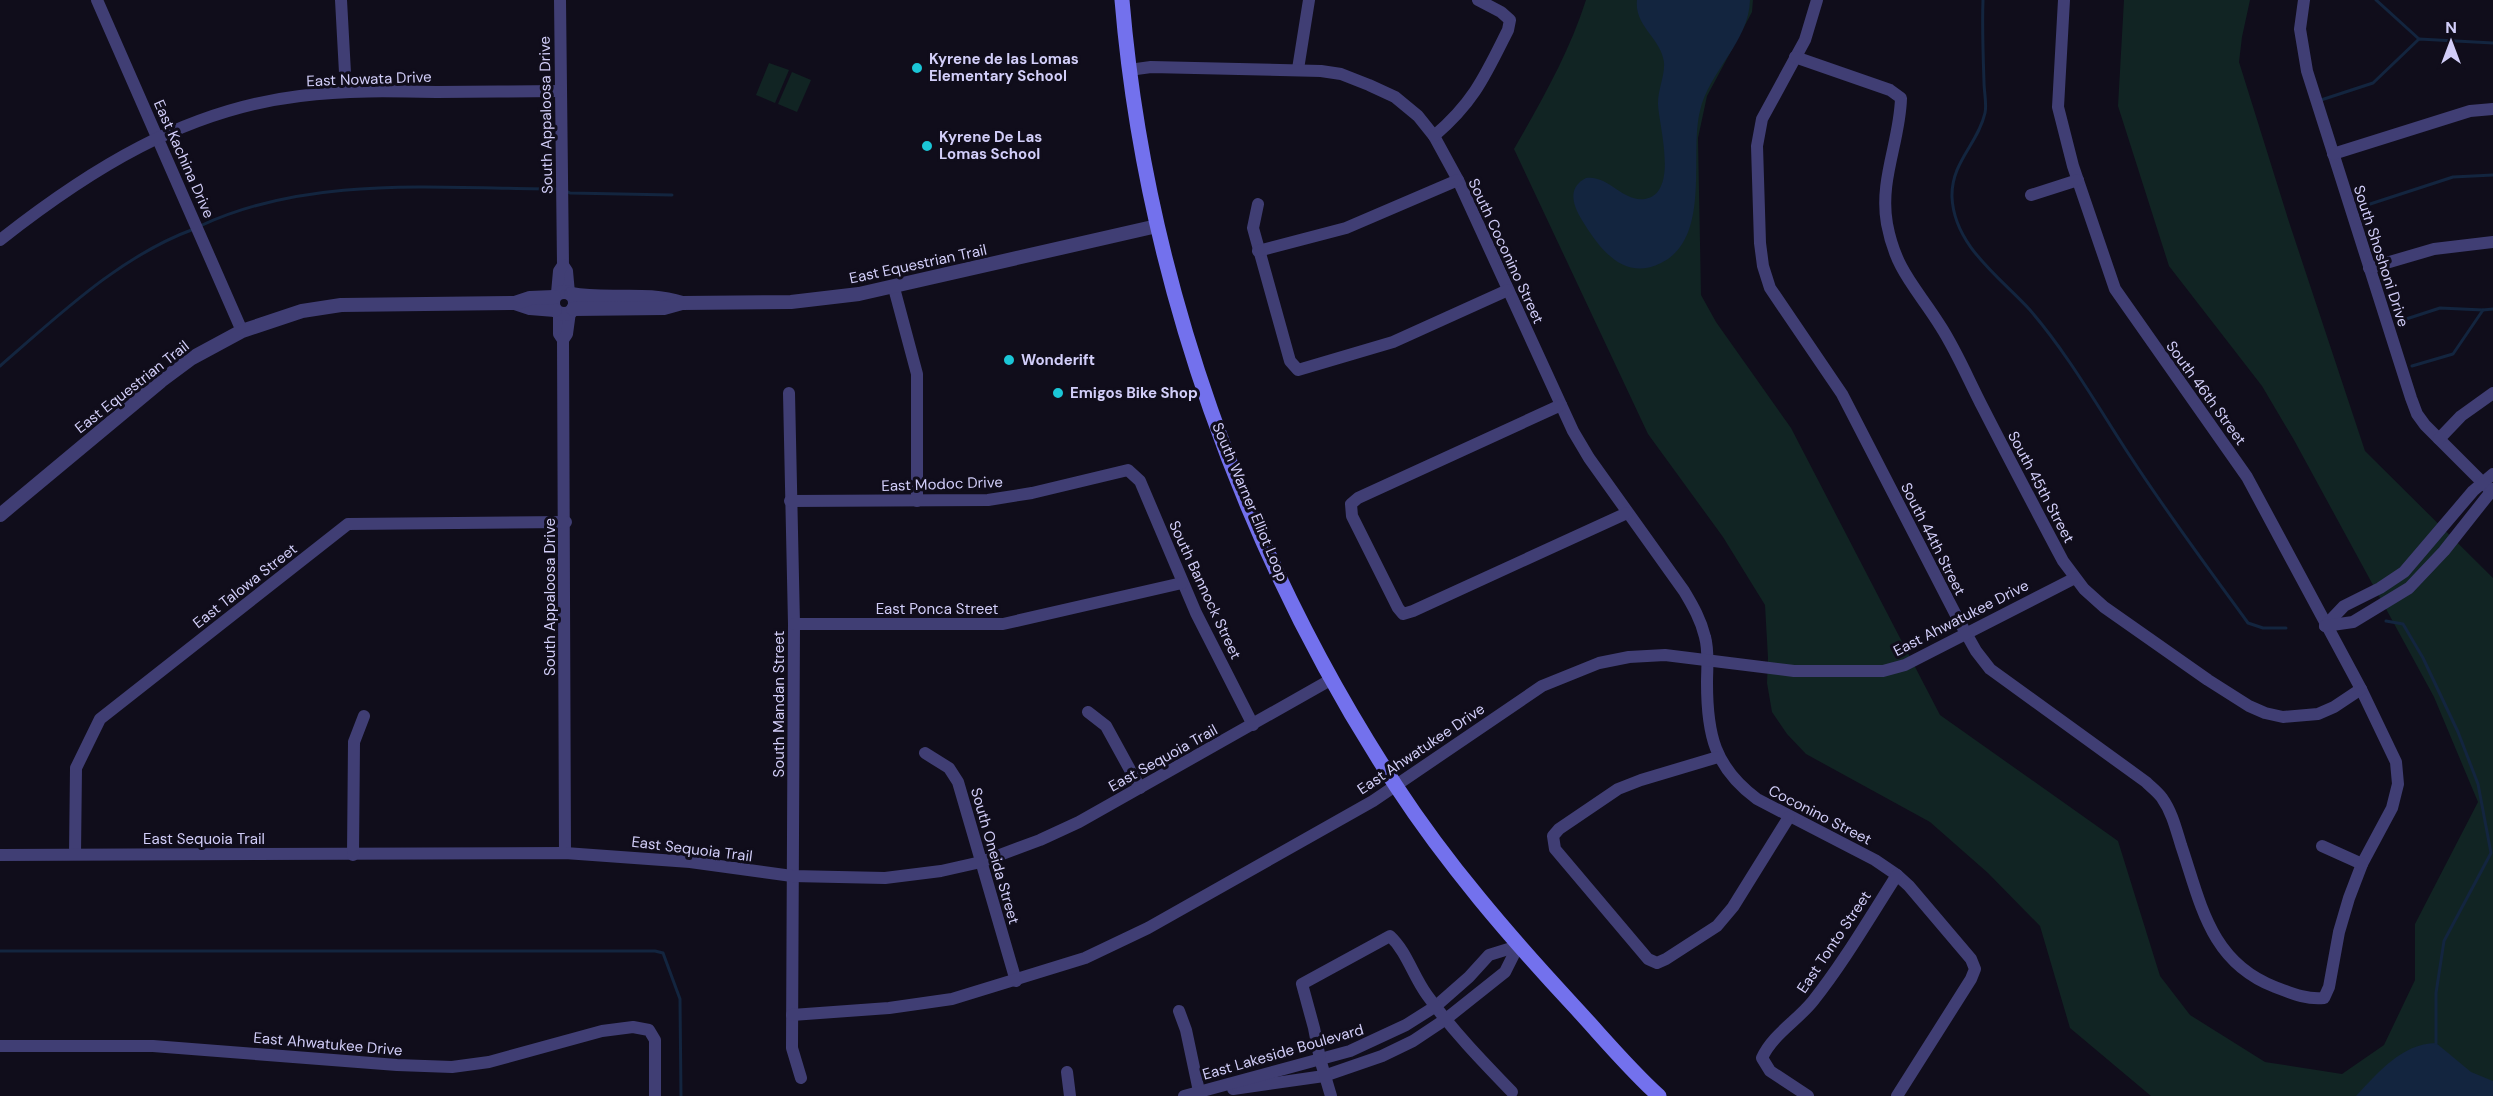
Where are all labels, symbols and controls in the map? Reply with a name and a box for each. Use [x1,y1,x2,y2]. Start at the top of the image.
north arrow [2421,12,2481,72]
text: N [2445,17,2457,38]
street label: South Appaloosa Drive [535,36,557,194]
place label: Kyrene de las Lomas Elementary School [929,49,1079,86]
marker: Kyrene de las Lomas Elementary School [910,61,924,75]
street label: East Nowata Drive [306,67,432,91]
street label: East Kachina Drive [149,97,219,221]
place label: Kyrene De Las Lomas School [939,127,1042,164]
marker: Kyrene De Las Lomas School [920,139,934,153]
street label: South Coconino Street [1464,175,1549,327]
street label: South Shoshoni Drive [2349,183,2413,329]
street label: East Equestrian Trail [847,240,989,288]
street label: East Equestrian Trail [71,336,193,438]
street label: South 46th Street [2161,337,2251,449]
place label: Wonderift [1021,350,1095,370]
marker: Wonderift [1002,353,1016,367]
place label: Emigos Bike Shop [1070,383,1198,403]
marker: Emigos Bike Shop [1051,386,1065,400]
street label: South Warner Elliot Loop [1207,419,1293,585]
street label: South 45th Street [2003,428,2079,547]
street label: East Modoc Drive [881,472,1003,496]
street label: South 44th Street [1896,479,1970,599]
street label: South Appaloosa Drive [540,518,560,676]
street label: South Bannock Street [1164,518,1246,663]
street label: East Talowa Street [189,539,301,633]
street label: East Ahwatukee Drive [1890,575,2032,661]
street label: East Ponca Street [876,599,998,619]
street label: South Mandan Street [769,631,789,777]
street label: East Ahwatukee Drive [1353,699,1489,799]
street label: East Sequoia Trail [1105,720,1221,796]
street label: Coconino Street [1765,780,1875,850]
street label: South Oneida Street [966,785,1024,927]
street label: East Sequoia Trail [143,829,265,849]
street label: East Sequoia Trail [630,832,754,866]
street label: East Tonto Street [1792,887,1876,997]
street label: East Lakeside Boulevard [1200,1019,1366,1085]
street label: East Ahwatukee Drive [253,1028,403,1060]

